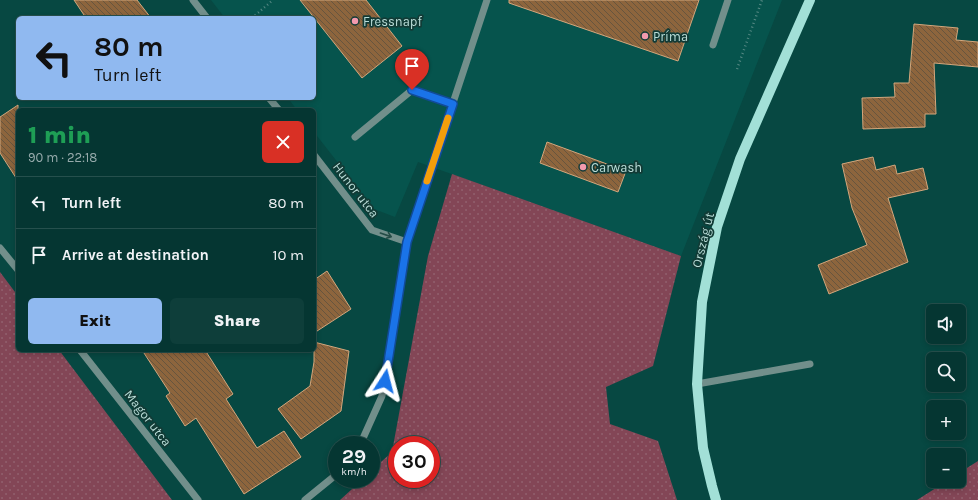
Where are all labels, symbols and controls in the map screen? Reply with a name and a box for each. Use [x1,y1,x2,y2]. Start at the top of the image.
place label: Fressnapf [363,14,422,29]
marker: Fressnapf [350,16,360,26]
place label: Príma [653,29,688,44]
text: 80 m [94,30,163,63]
marker: Príma [640,31,650,41]
icon: left [28,32,80,84]
pin [395,49,429,90]
icon: arrive [401,55,423,77]
text: Turn left [94,64,162,86]
text: 1 min [28,121,91,149]
button: close [262,121,304,163]
text: 90 m · 22:18 [28,150,97,165]
street label: Hunor utca [330,159,382,221]
place label: Carwash [591,160,642,175]
marker: Carwash [578,162,588,172]
icon: left [28,192,50,214]
text: Turn left [62,194,121,212]
text: 80 m [268,194,304,212]
street label: Ország út [689,211,717,269]
one-way arrow [379,231,391,239]
icon: arrive [28,244,50,266]
text: Arrive at destination [62,246,209,264]
text: 10 m [273,246,304,264]
button: Exit [28,298,162,344]
button: Share [170,298,304,344]
map controls [926,304,966,488]
button: sound [926,304,966,344]
button: search [926,352,966,392]
position arrow [364,360,406,402]
street label: Magor utca [121,387,175,449]
button: + [926,400,966,440]
speed limit sign: 30 [388,436,440,488]
text: 29 [342,445,366,468]
button: − [926,448,966,488]
text: km/h [341,466,367,478]

